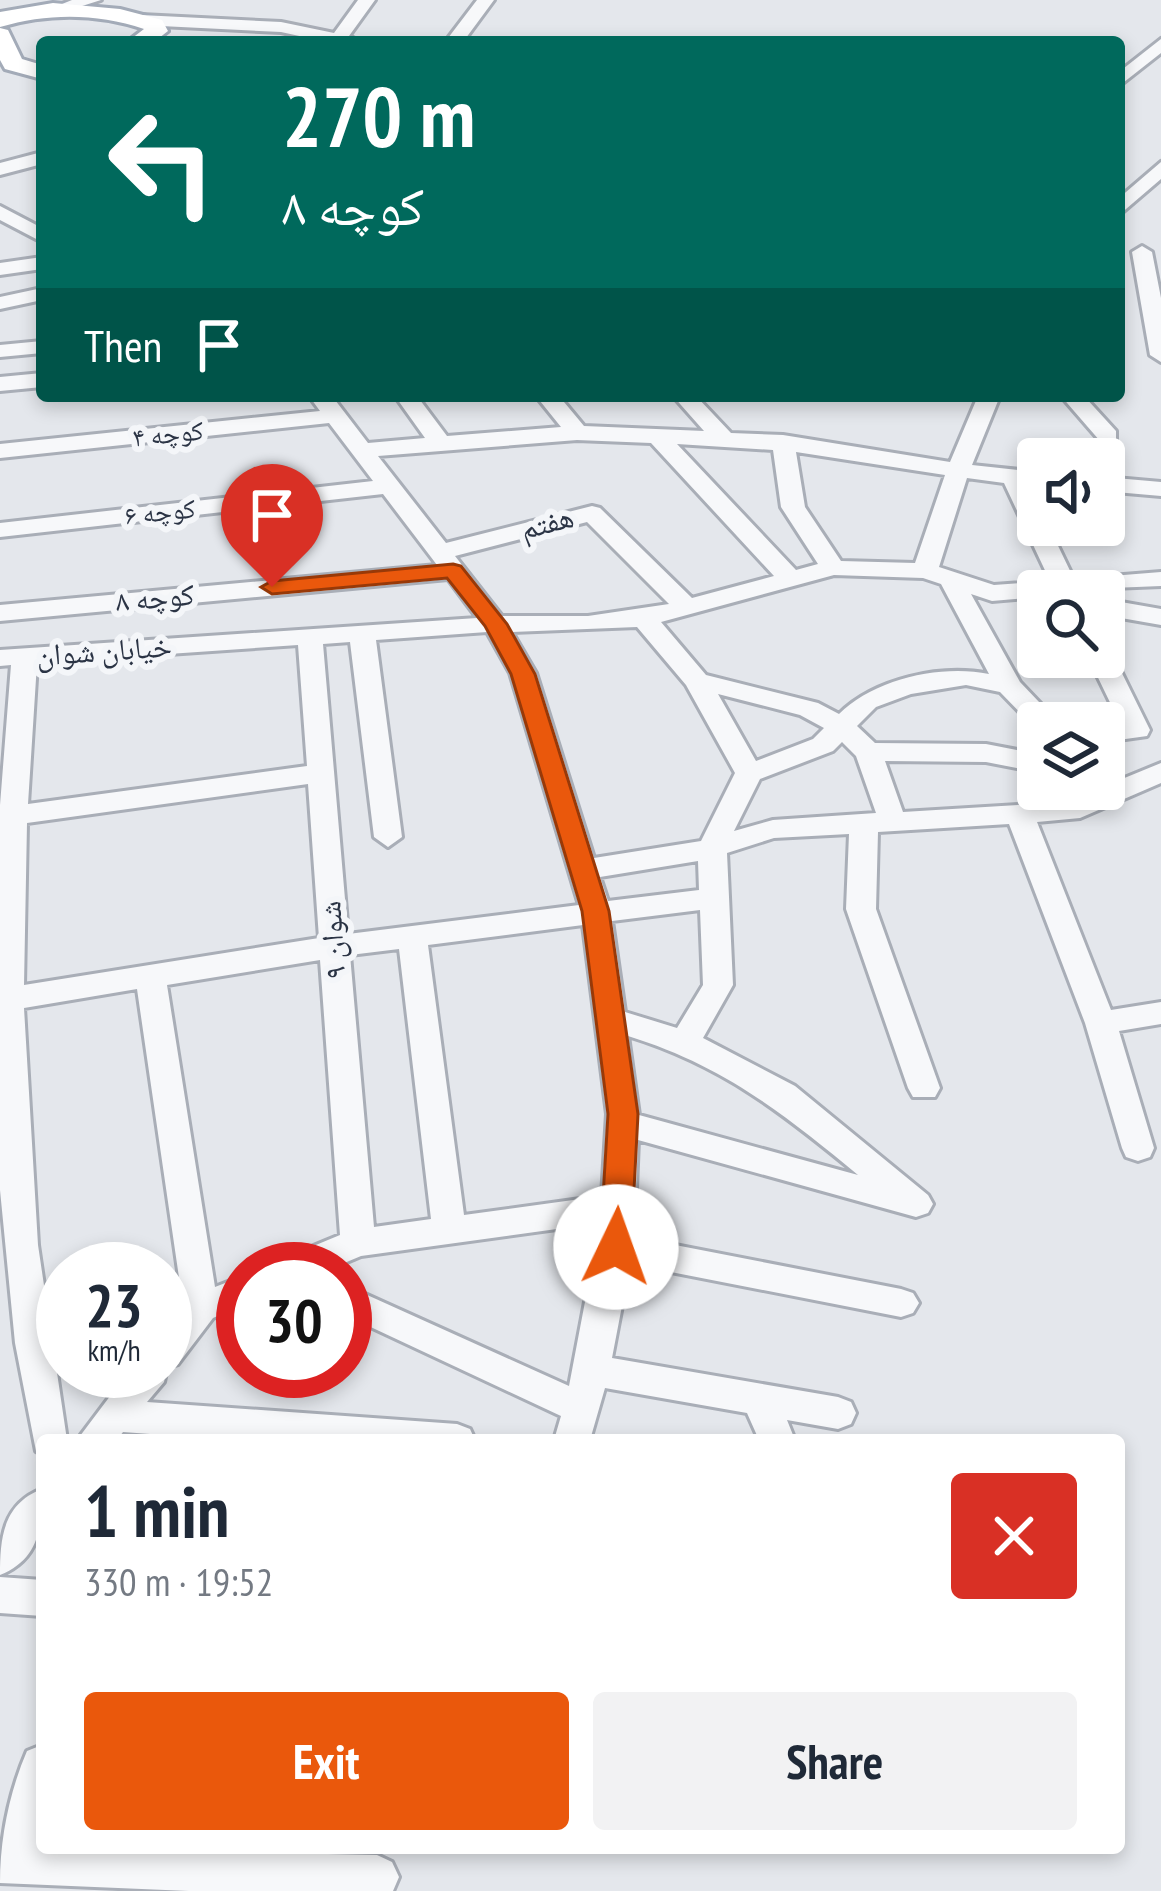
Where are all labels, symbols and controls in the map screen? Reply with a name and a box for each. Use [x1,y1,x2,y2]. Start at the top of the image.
text: 270 m [282,61,475,170]
icon: left [84,84,240,240]
text: کوچه ۸ [282,170,424,240]
icon: arrive [186,312,252,378]
text: Then [84,316,162,374]
street label: کوچه ۴ [131,412,205,454]
map controls [1017,438,1125,810]
button: sound [1017,438,1125,546]
pin [221,464,323,587]
icon: arrive [239,482,305,548]
street label: کوچه ۶ [123,490,197,532]
street label: هفتم [516,496,578,549]
button: search [1017,570,1125,678]
street label: کوچه ۸ [114,574,196,619]
street label: خیابان شوان [35,625,173,674]
button: layers [1017,702,1125,810]
street label: شوان ۹ [309,900,354,981]
position arrow [553,1184,679,1310]
speed limit sign: 30 [216,1242,372,1398]
text: 23 [85,1266,143,1344]
text: km/h [87,1330,141,1369]
text: 1 min [84,1464,229,1557]
button: close [951,1473,1077,1599]
text: 330 m · 19:52 [84,1556,273,1607]
button: Exit [84,1692,569,1830]
button: Share [593,1692,1077,1830]

